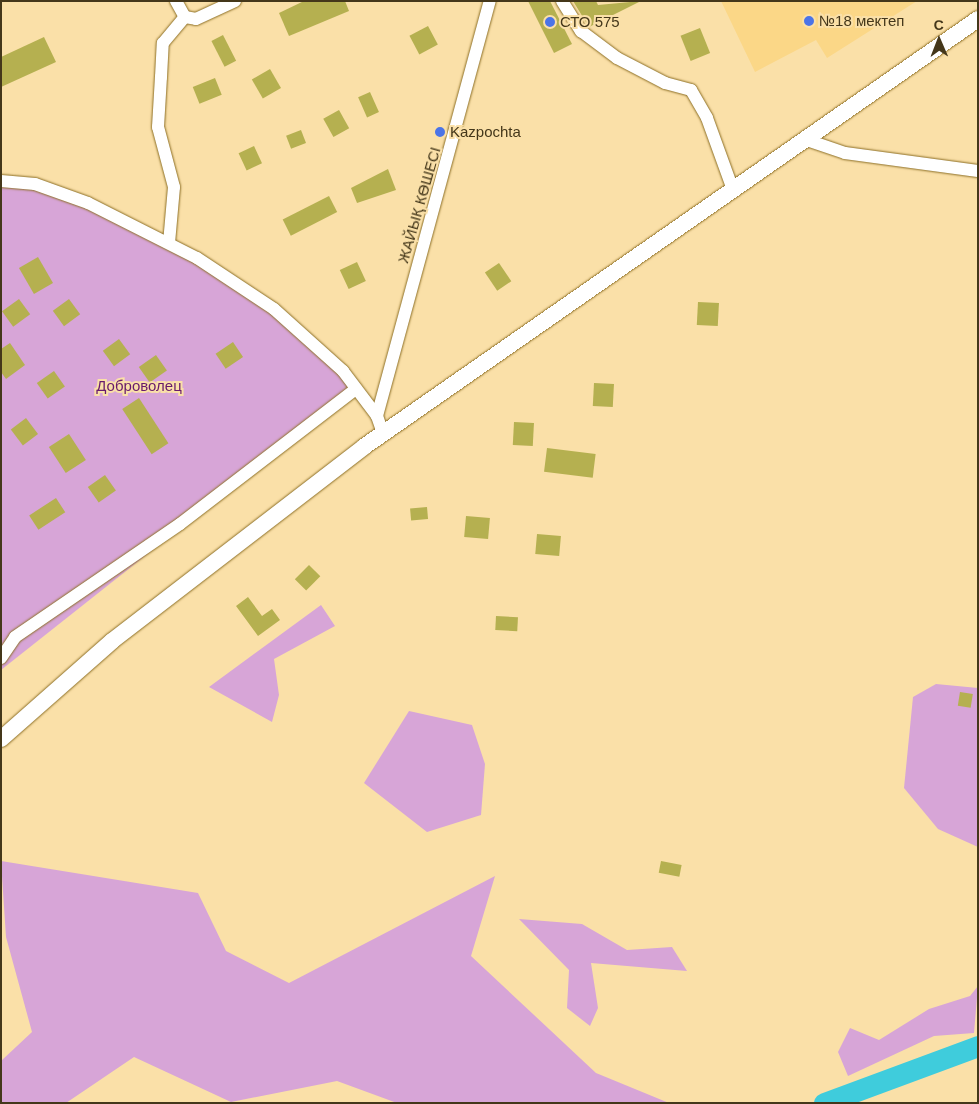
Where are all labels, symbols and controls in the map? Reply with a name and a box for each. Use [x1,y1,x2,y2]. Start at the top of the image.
place label: №18 мектеп [819,12,904,30]
place label: СТО 575 [560,13,620,31]
marker: №18 мектеп [803,15,815,27]
north arrow [914,15,964,65]
marker: СТО 575 [544,16,556,28]
text: С [934,17,944,33]
place label: Kazpochta [450,123,521,141]
marker: Kazpochta [434,126,446,138]
street label: ЖАЙЫҚ КӨШЕСІ [394,145,444,265]
park label: Доброволец [96,377,182,395]

